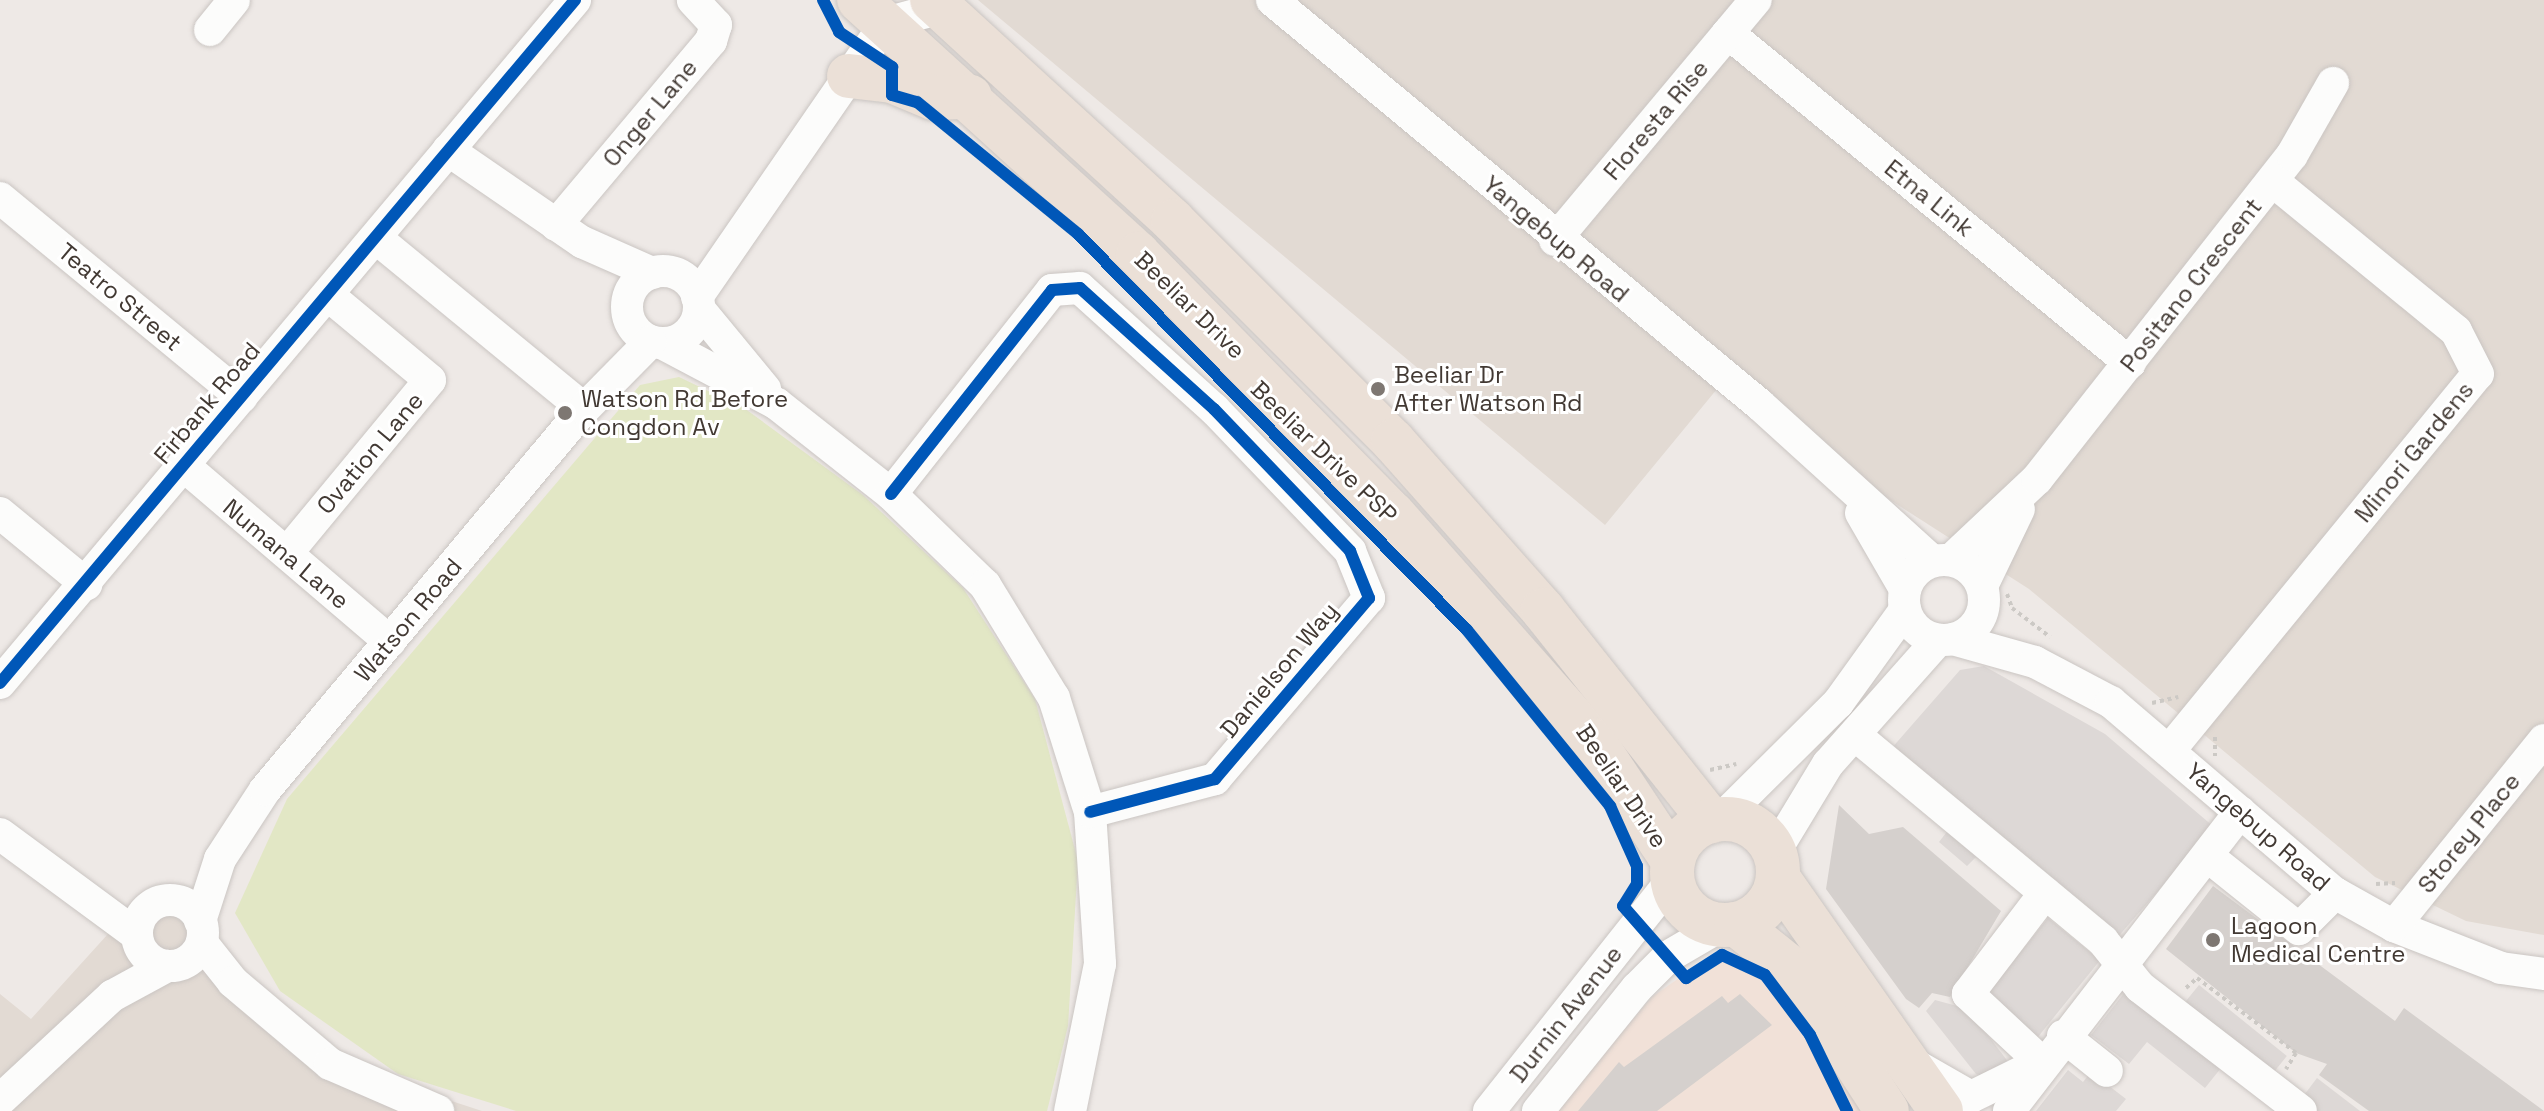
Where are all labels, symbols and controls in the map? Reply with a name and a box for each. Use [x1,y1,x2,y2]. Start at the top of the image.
street label: Onger Lane [597,53,703,173]
street label: Floresta Rise [1598,54,1714,186]
street label: Etna Link [1879,154,1979,242]
street label: Yangebup Road [1477,170,1635,308]
street label: Positano Crescent [2114,192,2268,378]
street label: Teatro Street [52,237,188,357]
street label: Beeliar Drive [1129,245,1251,365]
street label: Firbank Road [148,336,266,470]
place label: Beeliar Dr After Watson Rd [1394,361,1583,417]
street label: Beeliar Drive PSP [1245,375,1403,529]
street label: Minori Gardens [2349,376,2479,528]
marker: Beeliar Dr After Watson Rd [1369,380,1387,398]
place label: Watson Rd Before Congdon Av [581,385,788,441]
street label: Ovation Lane [311,386,429,520]
marker: Watson Rd Before Congdon Av [556,404,574,422]
street label: Numana Lane [217,493,355,615]
street label: Watson Road [348,552,468,688]
street label: Danielson Way [1214,597,1344,743]
street label: Beeliar Drive [1570,719,1674,853]
street label: Yangebup Road [2180,757,2336,897]
street label: Storey Place [2412,767,2526,899]
place label: Lagoon Medical Centre [2231,912,2405,968]
marker: Lagoon Medical Centre [2202,929,2224,951]
street label: Durnin Avenue [1504,940,1628,1088]

